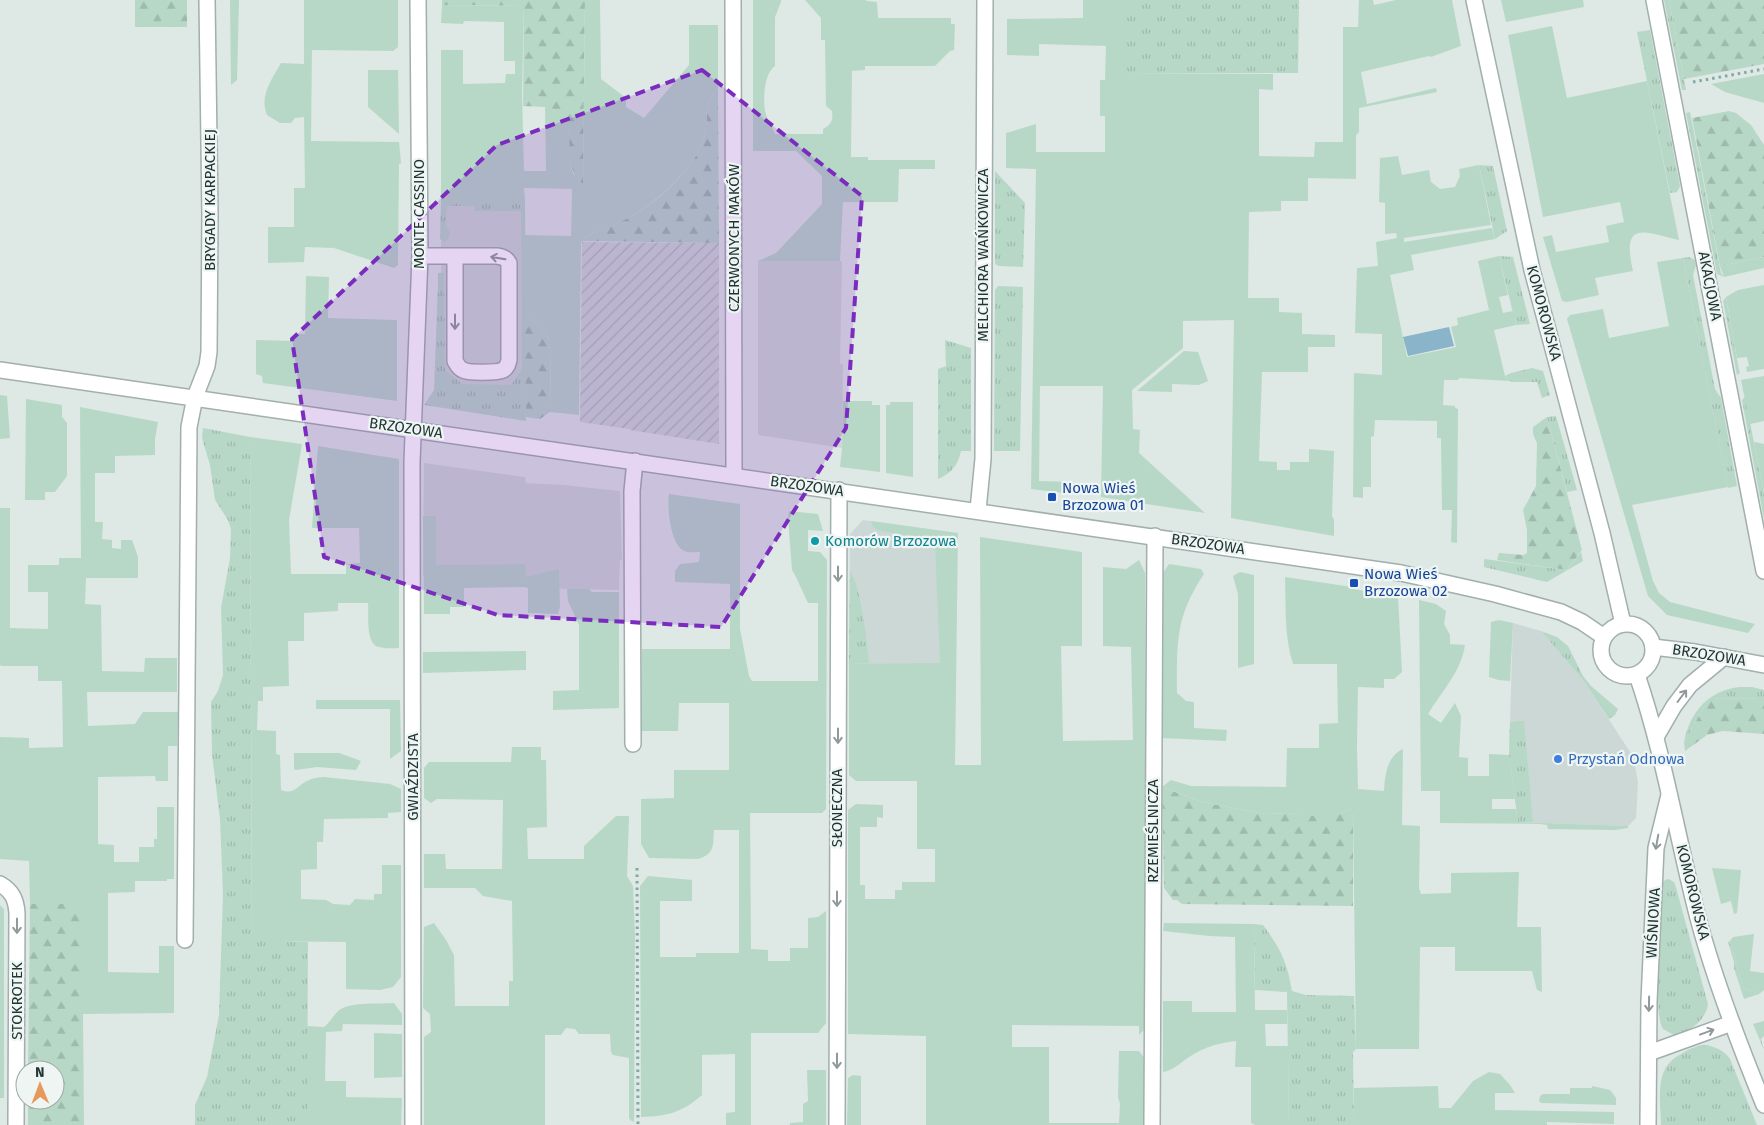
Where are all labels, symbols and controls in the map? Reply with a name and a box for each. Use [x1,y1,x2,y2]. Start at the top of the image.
street label: BRYGADY KARPACKIEJ [201,129,219,271]
street label: MONTE CASSINO [410,159,428,269]
street label: CZERWONYCH MAKÓW [725,163,743,312]
street label: MELCHIORA WAŃKOWICZA [974,168,992,342]
street label: AKACJOWA [1694,250,1726,323]
one-way arrow [490,252,506,262]
street label: KOMOROWSKA [1523,263,1565,363]
one-way arrow [450,314,460,330]
street label: BRZOZOWA [368,414,444,442]
street label: BRZOZOWA [769,472,845,500]
place label: Nowa Wieś Brzozowa 01 [1062,479,1144,514]
marker: Nowa Wieś Brzozowa 01 [1046,491,1058,503]
street label: BRZOZOWA [1170,530,1246,558]
place label: Komorów Brzozowa [825,532,957,550]
marker: Komorów Brzozowa [809,535,821,547]
place label: Nowa Wieś Brzozowa 02 [1364,565,1447,600]
one-way arrow [833,566,843,582]
marker: Nowa Wieś Brzozowa 02 [1348,577,1360,589]
street label: BRZOZOWA [1671,640,1748,670]
one-way arrow [1676,689,1687,702]
one-way arrow [833,728,843,744]
street label: GWIAŹDZISTA [404,733,422,821]
place label: Przystań Odnowa [1568,750,1685,768]
marker: Przystań Odnowa [1552,753,1564,765]
street label: SŁONECZNA [828,768,846,847]
street label: RZEMIEŚLNICZA [1144,779,1162,883]
one-way arrow [1652,834,1662,850]
street label: KOMOROWSKA [1672,842,1714,942]
street label: WIŚNIOWA [1642,887,1664,959]
one-way arrow [832,890,842,907]
one-way arrow [12,918,22,934]
street label: STOKROTEK [8,962,26,1040]
one-way arrow [1644,996,1654,1012]
one-way arrow [1698,1027,1714,1036]
one-way arrow [832,1053,842,1069]
north arrow [15,1060,65,1110]
text: N [35,1064,45,1081]

